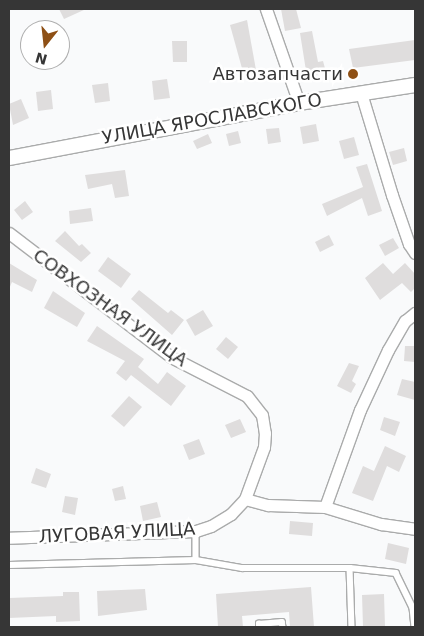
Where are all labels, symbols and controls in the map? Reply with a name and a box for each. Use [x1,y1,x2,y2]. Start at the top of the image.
north arrow [20,20,70,70]
text: N [33,49,49,68]
place label: Автозапчасти [212,63,343,85]
marker: Автозапчасти [347,68,359,80]
street label: УЛИЦА ЯРОСЛАВСКОГО [100,89,324,149]
street label: СОВХОЗНАЯ УЛИЦА [29,245,191,371]
street label: ЛУГОВАЯ УЛИЦА [38,518,196,548]

